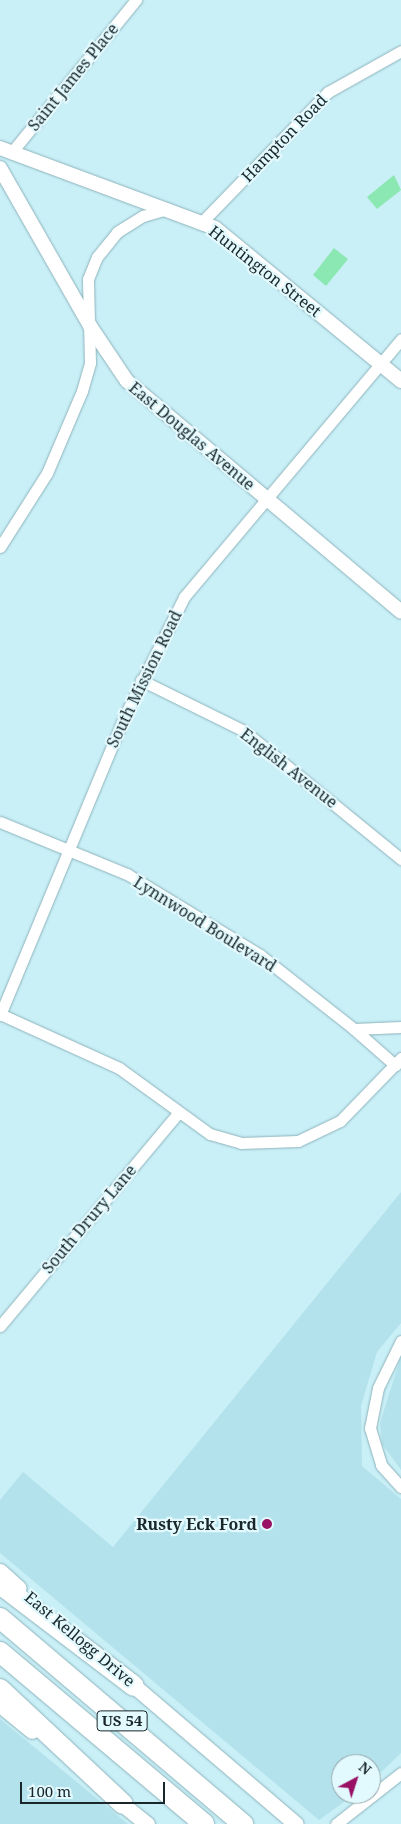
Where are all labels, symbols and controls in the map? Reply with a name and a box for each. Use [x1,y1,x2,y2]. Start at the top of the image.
street label: Saint James Place [24,19,122,135]
street label: Hampton Road [237,90,331,186]
street label: Huntington Street [205,221,325,321]
street label: East Douglas Avenue [125,378,259,494]
street label: South Mission Road [102,607,186,751]
street label: English Avenue [237,724,341,812]
street label: Lynnwood Boulevard [130,872,280,976]
street label: South Drury Lane [38,1161,140,1277]
place label: Rusty Eck Ford [136,1514,257,1534]
marker: Rusty Eck Ford [261,1518,273,1530]
street label: East Kellogg Drive [21,1587,139,1691]
road number: US 54 [96,1708,148,1734]
north arrow [331,1754,381,1804]
text: N [355,1757,376,1779]
scale bar [22,1772,168,1804]
text: 100 m [28,1781,71,1801]

